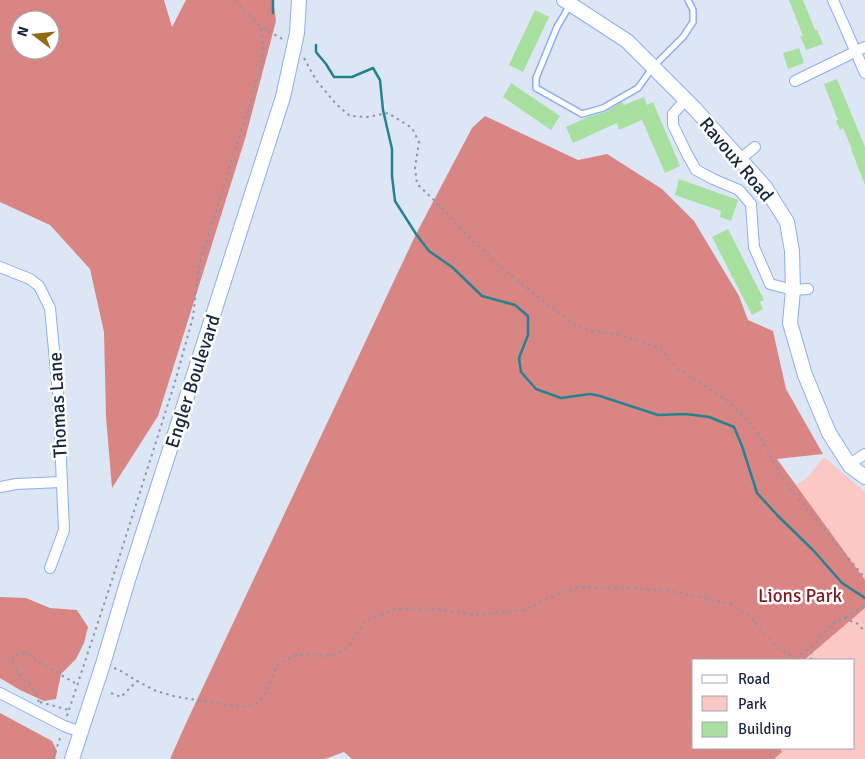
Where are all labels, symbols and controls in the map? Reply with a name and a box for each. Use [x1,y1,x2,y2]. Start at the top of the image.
north arrow [10,10,60,60]
text: N [13,25,32,39]
street label: Ravoux Road [694,113,778,207]
street label: Engler Boulevard [160,312,226,451]
street label: Thomas Lane [43,351,73,459]
park label: Lions Park [758,584,842,608]
legend [692,659,855,749]
text: Road [738,670,770,688]
text: Park [738,695,767,713]
text: Building [738,720,792,738]

